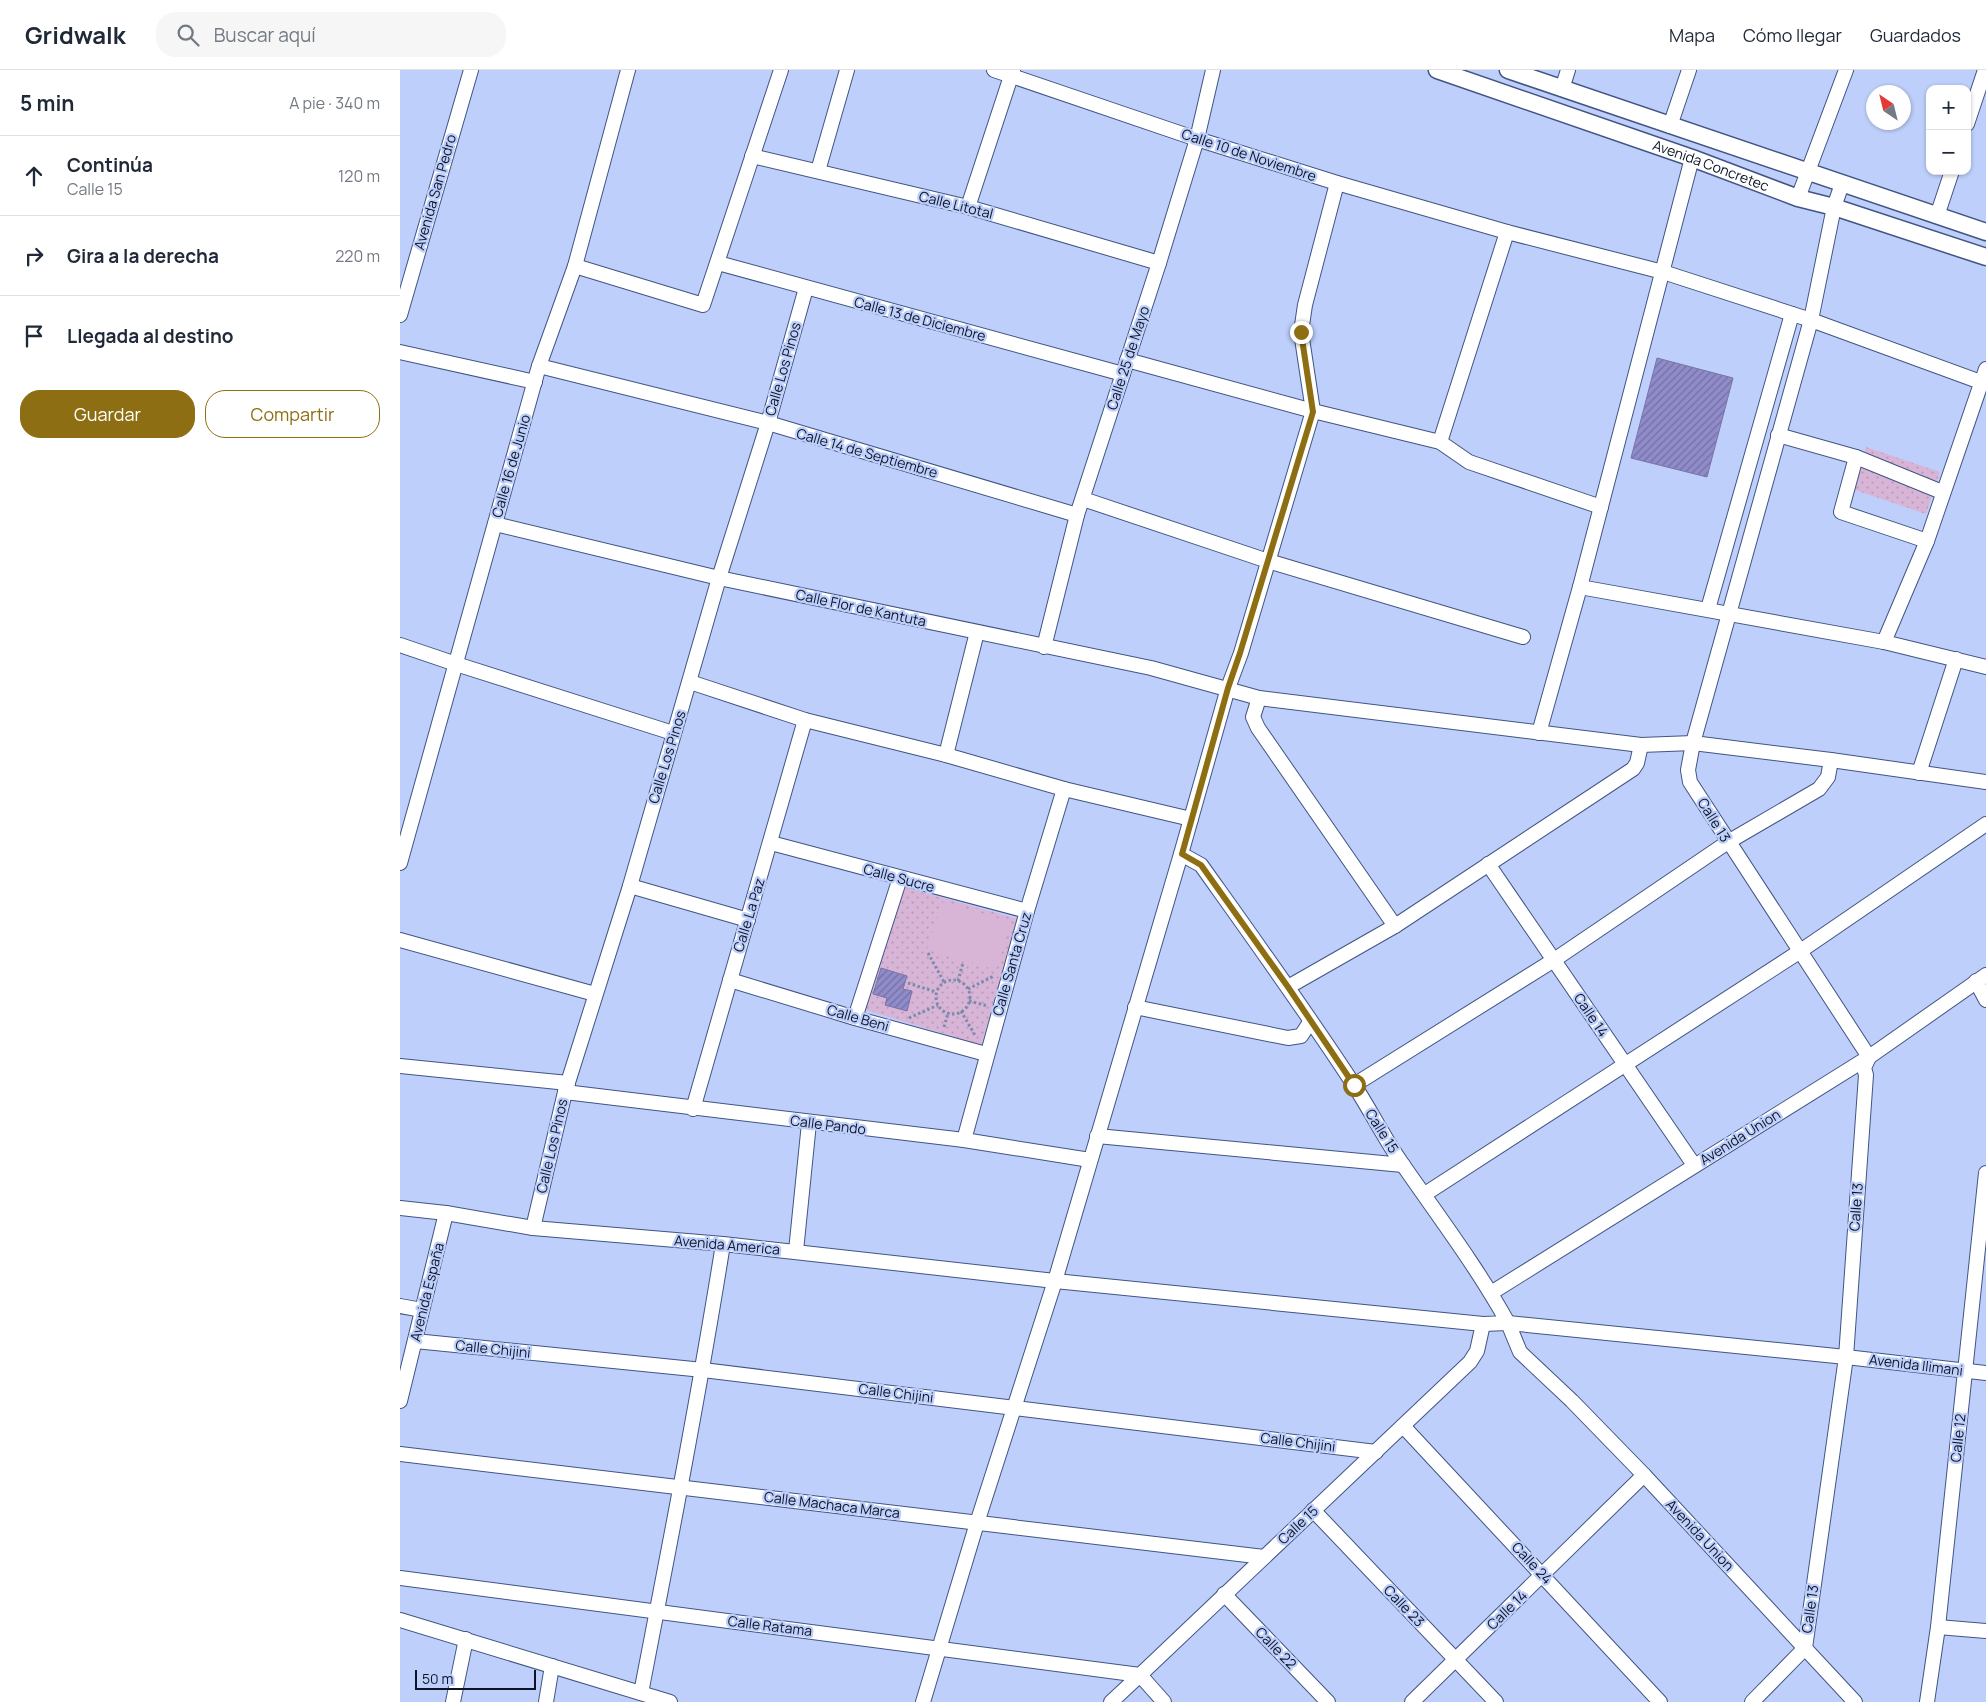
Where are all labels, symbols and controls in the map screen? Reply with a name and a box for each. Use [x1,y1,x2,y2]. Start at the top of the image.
search box [156,12,506,57]
text: Gridwalk [25,18,126,51]
icon: search [174,21,202,49]
text: Buscar aquí [214,22,316,48]
text: Mapa [1669,23,1715,47]
text: Cómo llegar [1743,23,1842,47]
text: Guardados [1870,23,1961,47]
north arrow [1866,85,1911,130]
map controls [1926,85,1971,175]
button: + [1926,85,1971,130]
text: 5 min [20,89,74,117]
text: A pie · 340 m [289,92,380,114]
street label: Calle 10 de Noviembre [1179,124,1319,185]
button: − [1926,130,1971,175]
street label: Avenida San Pedro [409,132,460,252]
street label: Avenida Concretec [1650,135,1772,195]
text: Continúa [67,152,153,178]
icon: ahead [20,162,48,190]
text: 120 m [338,165,380,187]
text: Calle 15 [67,178,123,200]
street label: Calle Litotal [917,186,995,223]
icon: right [20,242,48,270]
text: Gira a la derecha [67,243,219,269]
text: 220 m [335,245,380,267]
street label: Calle 13 de Diciembre [852,292,988,345]
street label: Calle 25 de Mayo [1102,304,1153,412]
street label: Calle Los Pinos [760,320,805,418]
route end [1290,321,1313,344]
icon: arrive [20,322,48,350]
text: Llegada al destino [67,323,234,349]
button: Guardar [20,390,195,438]
button: Compartir [205,390,380,438]
street label: Calle 16 de Junio [487,412,534,520]
street label: Calle 14 de Septiembre [794,423,940,482]
street label: Calle Flor de Kantuta [794,584,928,631]
street label: Calle Los Pinos [643,708,690,806]
street label: Calle 13 [1694,794,1735,845]
street label: Calle Sucre [861,859,937,896]
street label: Calle La Paz [728,876,769,954]
street label: Calle Santa Cruz [988,910,1035,1018]
street label: Calle 14 [1570,989,1613,1040]
street label: Calle Beni [825,1000,891,1035]
route start [1343,1074,1366,1097]
street label: Calle Los Pinos [531,1097,572,1195]
street label: Avenida Union [1696,1104,1784,1169]
street label: Calle 15 [1361,1105,1403,1156]
street label: Calle Pando [789,1110,867,1139]
street label: Calle 13 [1844,1182,1867,1232]
street label: Avenida America [673,1230,781,1259]
street label: Avenida España [405,1241,448,1343]
street label: Calle Chijini [455,1335,531,1362]
street label: Avenida Ilimani [1868,1349,1964,1380]
street label: Calle Chijini [858,1378,935,1407]
street label: Calle 12 [1946,1413,1970,1463]
street label: Calle Chijini [1260,1427,1337,1456]
street label: Calle Machaca Marca [763,1487,901,1522]
street label: Avenida Union [1662,1495,1739,1575]
street label: Calle 15 [1273,1501,1322,1548]
street label: Calle 24 [1508,1537,1557,1588]
street label: Calle 23 [1380,1581,1429,1631]
street label: Calle 13 [1797,1584,1822,1634]
street label: Calle 14 [1482,1586,1531,1634]
street label: Calle Ratama [727,1611,813,1640]
street label: Calle 22 [1252,1623,1301,1673]
scale bar [415,1667,536,1690]
text: 50 m [422,1669,453,1688]

